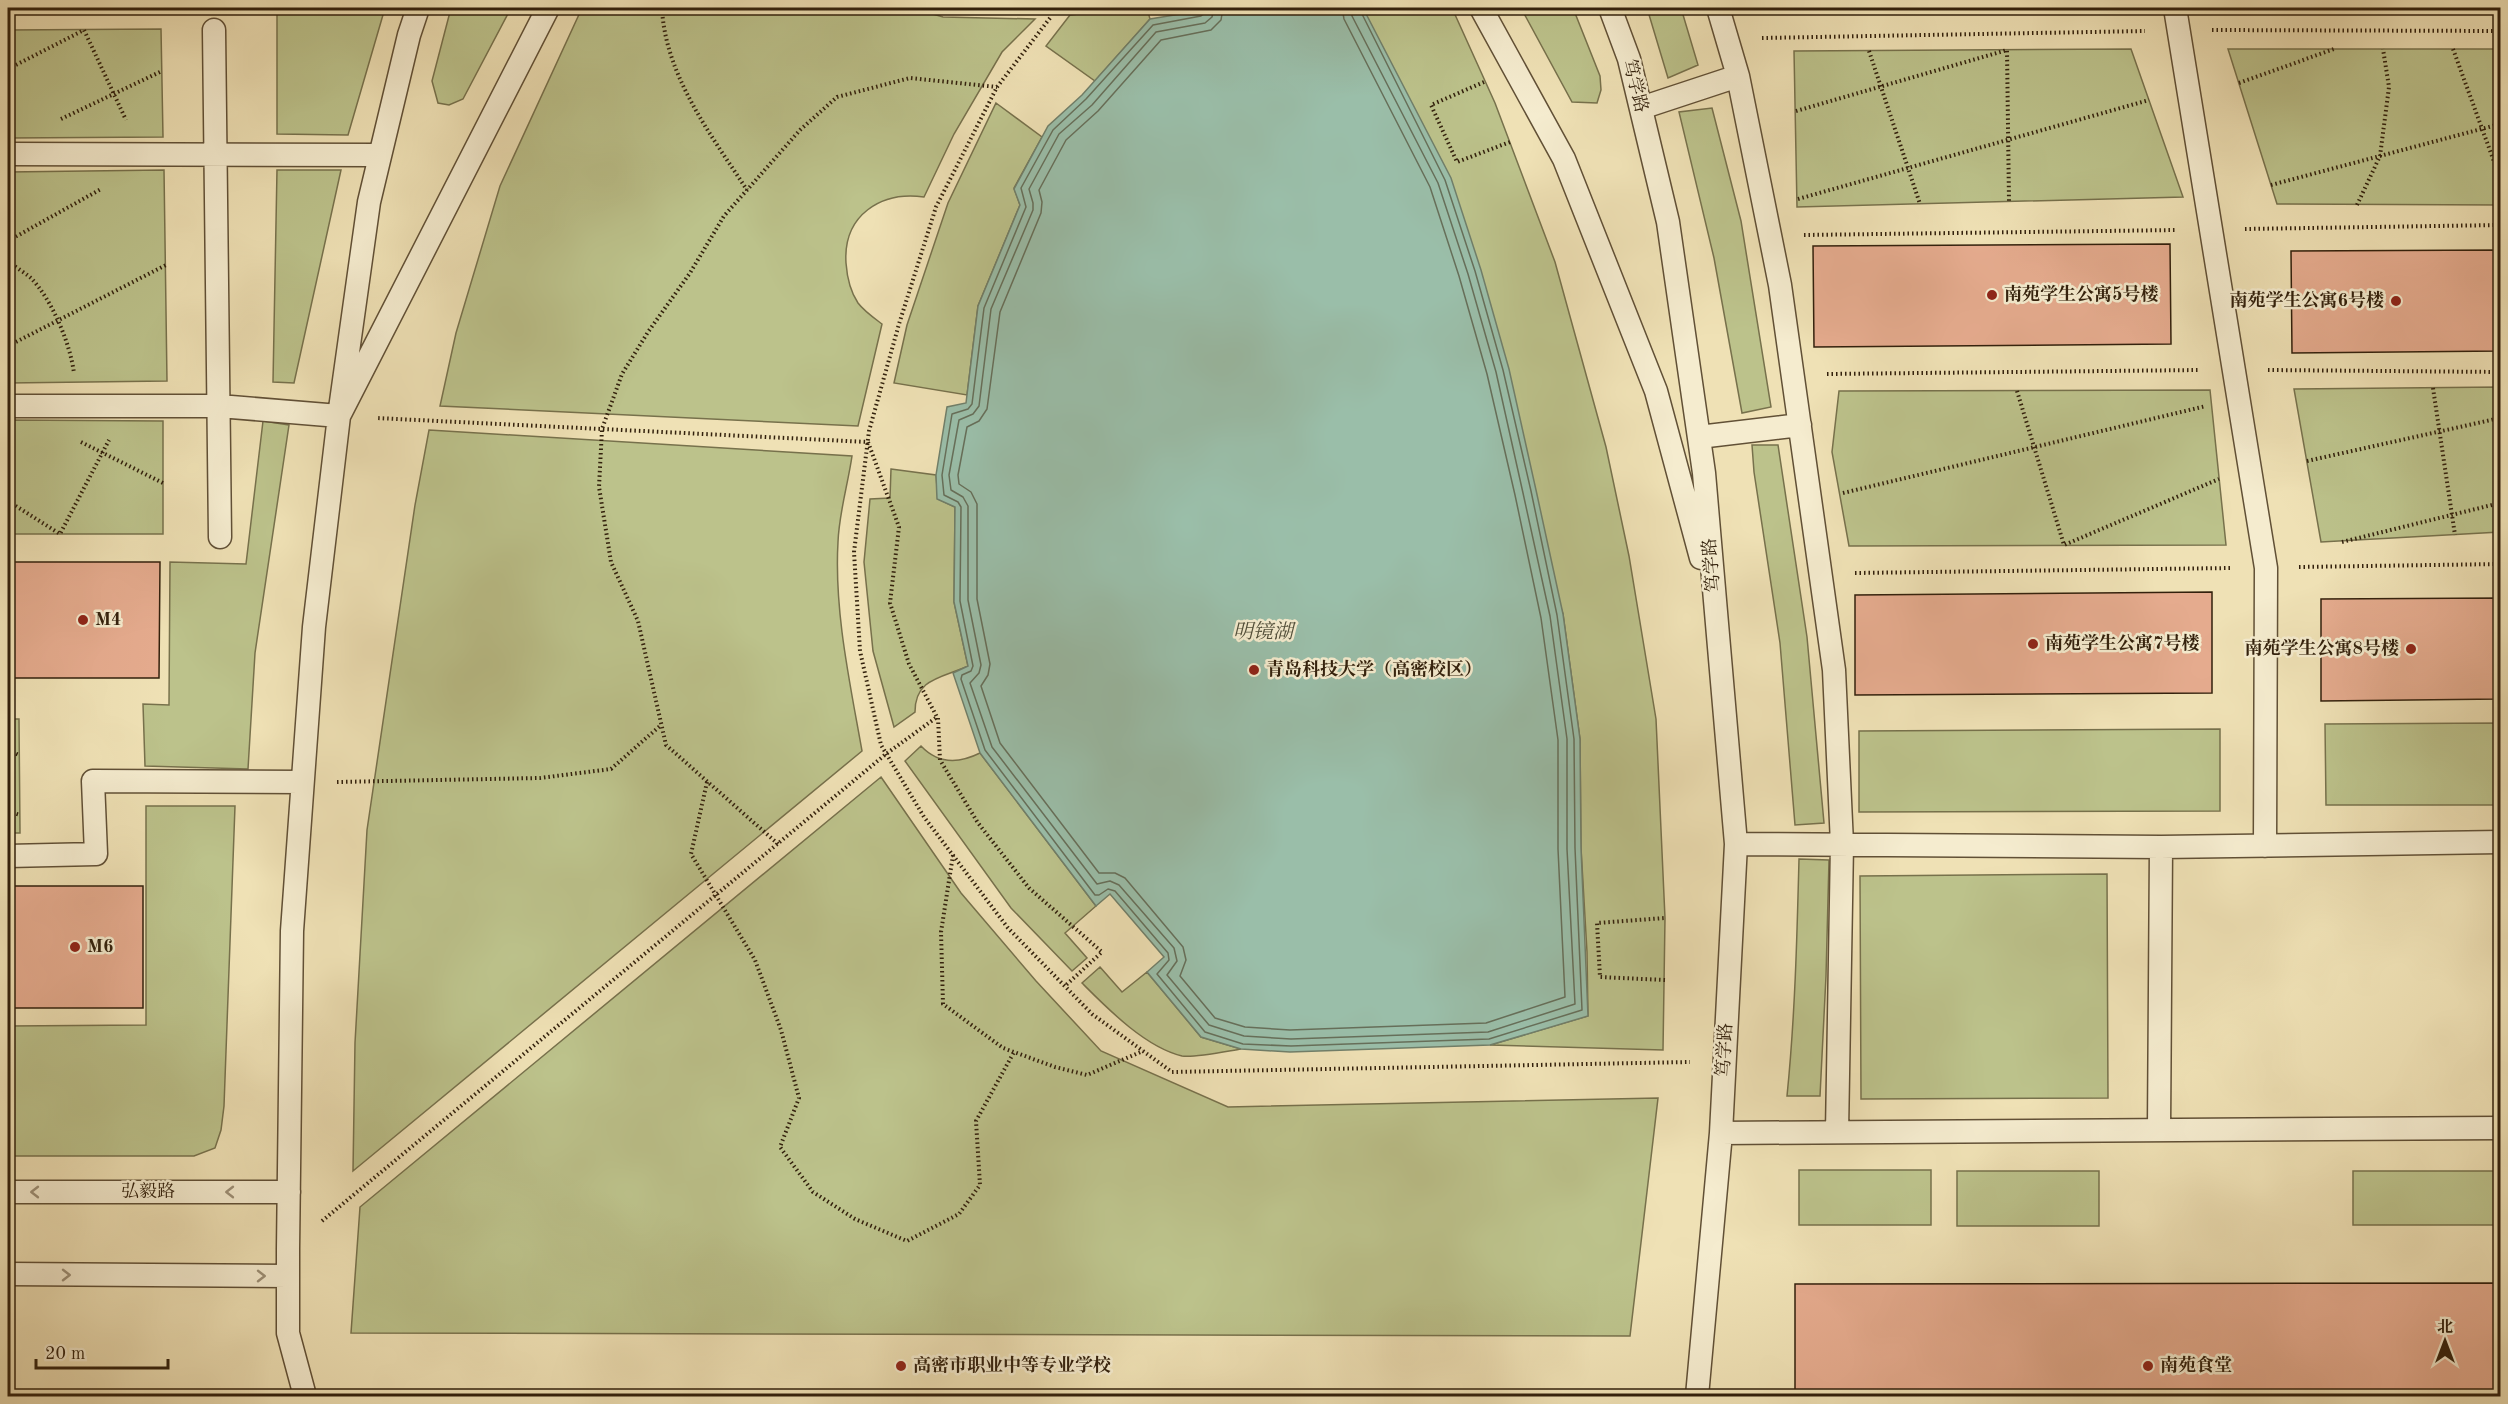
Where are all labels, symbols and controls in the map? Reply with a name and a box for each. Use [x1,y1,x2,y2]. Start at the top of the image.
street label: 笃学路 [1620,57,1652,114]
place label: 南苑学生公寓5号楼 [2004,284,2158,304]
marker: 南苑学生公寓5号楼 [1985,288,1999,302]
place label: 南苑学生公寓6号楼 [2230,290,2384,310]
marker: 南苑学生公寓6号楼 [2389,294,2403,308]
street label: 笃学路 [1699,537,1723,593]
place label: M4 [95,611,121,629]
marker: M4 [76,613,90,627]
water label: 明镜湖 [1233,620,1296,643]
place label: 南苑学生公寓7号楼 [2045,633,2199,653]
marker: 南苑学生公寓7号楼 [2026,637,2040,651]
place label: 南苑学生公寓8号楼 [2245,638,2399,658]
marker: 南苑学生公寓8号楼 [2404,642,2418,656]
place label: 青岛科技大学（高密校区） [1266,659,1482,679]
marker: 青岛科技大学（高密校区） [1247,663,1261,677]
place label: M6 [87,938,113,956]
marker: M6 [68,940,82,954]
street label: 笃学路 [1713,1022,1735,1077]
street label: 弘毅路 [121,1181,175,1201]
one-way arrow [31,1186,40,1198]
one-way arrow [226,1186,235,1198]
one-way arrow [61,1269,70,1281]
one-way arrow [256,1270,265,1282]
north arrow [2415,1311,2475,1371]
text: 北 [2437,1318,2453,1336]
scale bar [36,1332,168,1370]
text: 20 m [45,1345,85,1363]
place label: 高密市职业中等专业学校 [913,1355,1111,1375]
place label: 南苑食堂 [2160,1355,2232,1375]
marker: 高密市职业中等专业学校 [894,1359,908,1373]
marker: 南苑食堂 [2141,1359,2155,1373]

